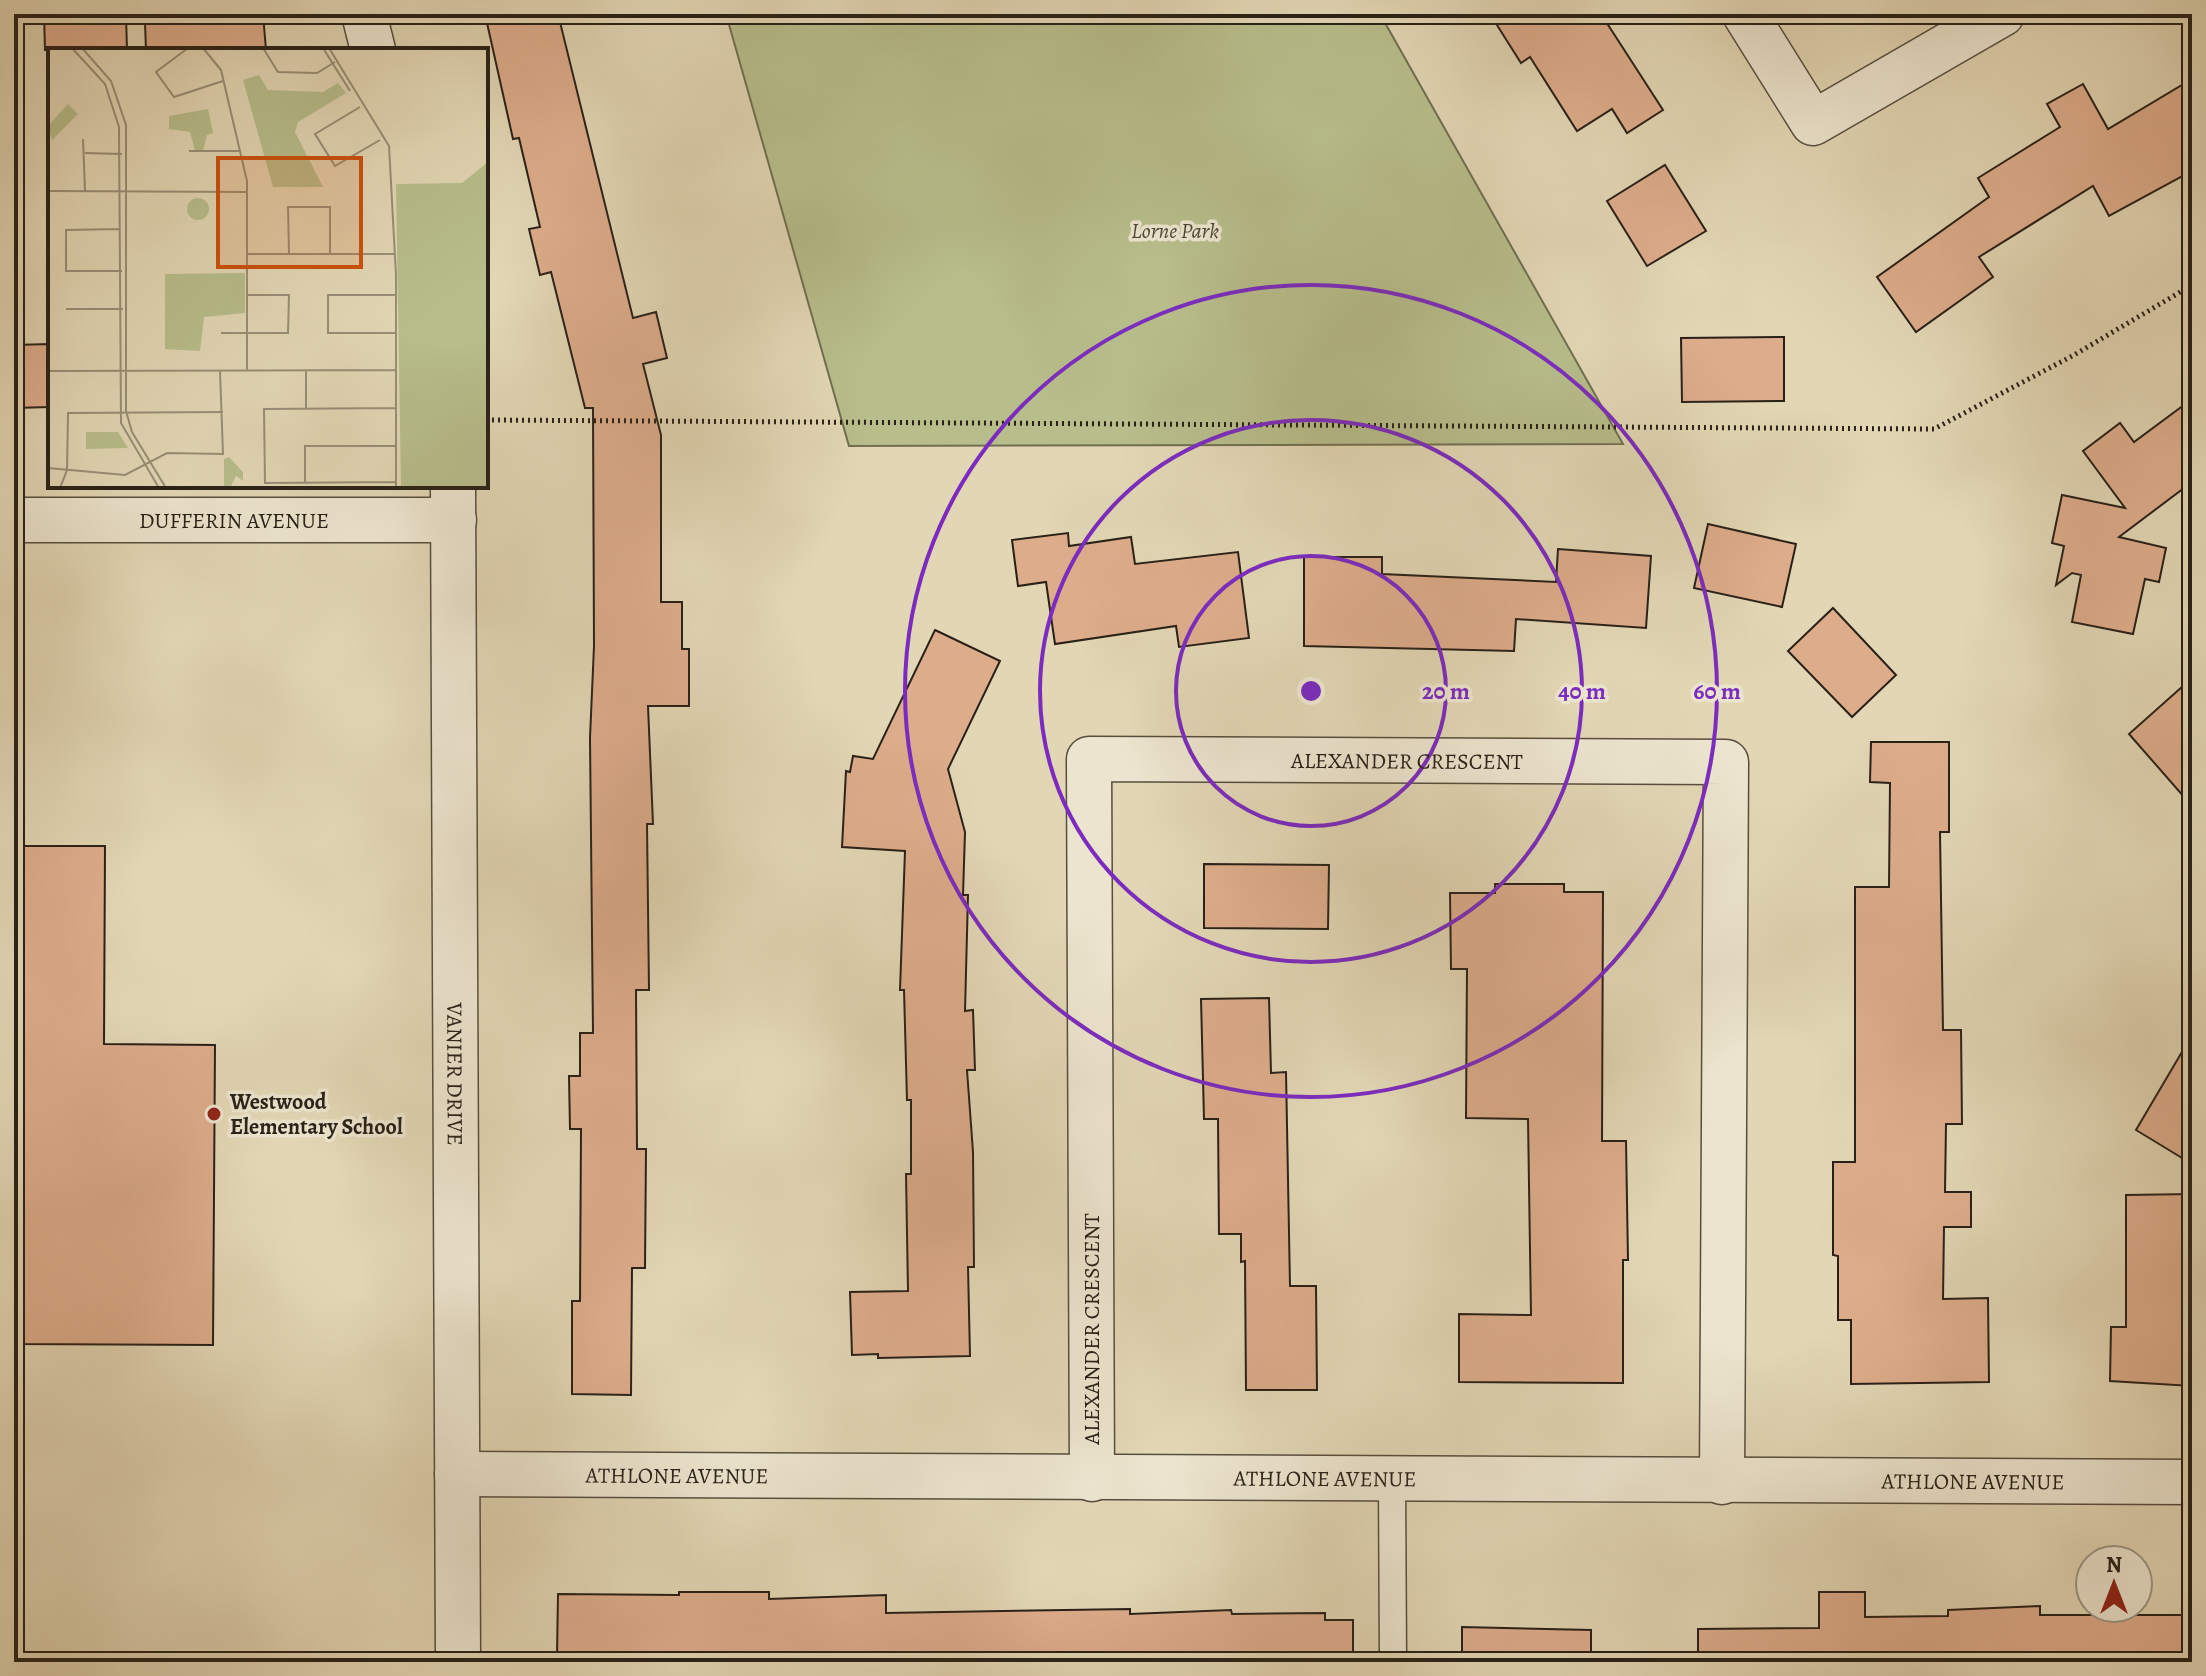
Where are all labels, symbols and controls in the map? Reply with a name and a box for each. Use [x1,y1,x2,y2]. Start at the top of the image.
inset map [48,48,488,488]
park label: Lorne Park [1131,216,1219,246]
street label: DUFFERIN AVENUE [139,506,329,536]
text: 20 m [1422,675,1470,707]
text: 40 m [1558,675,1606,707]
text: 60 m [1693,675,1741,707]
centre of rings [1297,677,1325,705]
street label: ALEXANDER CRESCENT [1290,746,1523,777]
street label: VANIER DRIVE [439,1001,470,1146]
place label: Westwood Elementary School [229,1087,403,1142]
marker: Westwood Elementary School [205,1105,223,1123]
street label: ALEXANDER CRESCENT [1077,1213,1107,1446]
street label: ATHLONE AVENUE [585,1461,768,1491]
street label: ATHLONE AVENUE [1233,1464,1416,1494]
street label: ATHLONE AVENUE [1881,1467,2064,1497]
north arrow [2074,1544,2154,1624]
text: N [2106,1550,2122,1580]

